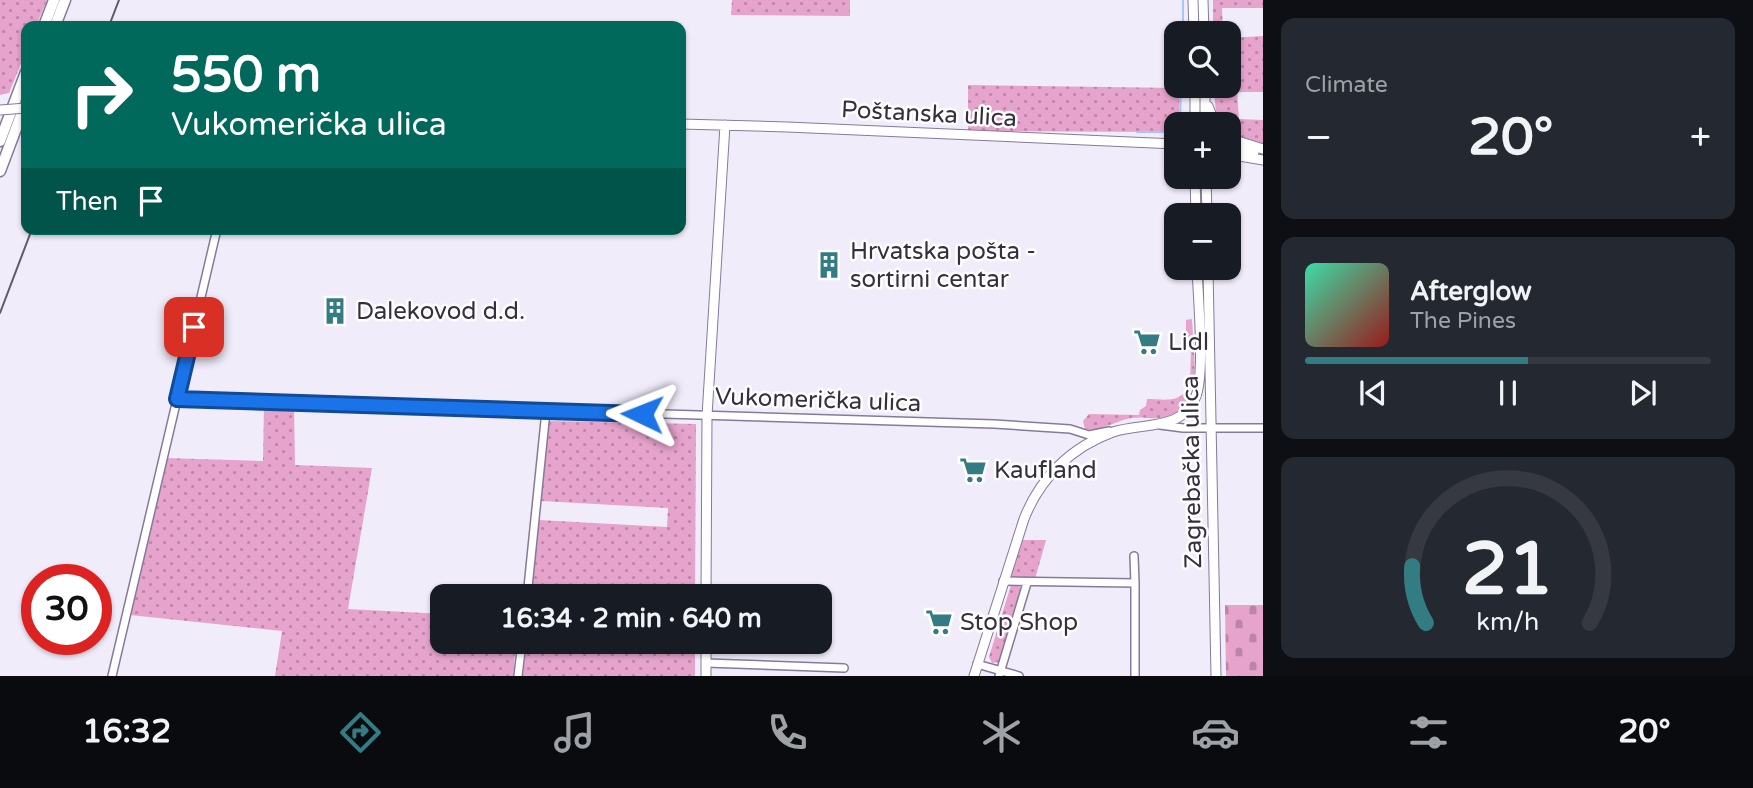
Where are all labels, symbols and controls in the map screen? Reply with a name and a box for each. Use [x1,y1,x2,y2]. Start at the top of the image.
map controls [1164,21,1241,280]
button: search [1164,21,1241,98]
text: 550 m [171,46,321,105]
icon: right [56,49,147,140]
text: Climate [1305,71,1388,99]
street label: Poštanska ulica [840,95,1018,133]
text: Vukomerička ulica [171,106,447,144]
text: 20° [1468,106,1553,169]
button: + [1164,112,1241,189]
text: − [1305,115,1332,161]
text: + [1690,115,1711,161]
icon: arrive [132,182,170,220]
text: Then [56,186,118,217]
button: − [1164,203,1241,280]
place label: Hrvatska pošta - sortirni centar [850,237,1036,294]
building icon: Hrvatska pošta - sortirni centar [814,250,844,280]
text: Afterglow [1410,276,1532,307]
building icon: Dalekovod d.d. [320,296,350,326]
pin [164,297,224,357]
place label: Dalekovod d.d. [356,297,525,326]
text: The Pines [1410,307,1516,335]
icon: arrive [175,308,213,346]
supermarket icon: Lidl [1132,327,1162,357]
place label: Lidl [1168,328,1209,357]
icon: previous [1354,374,1392,412]
icon: pause [1489,374,1527,412]
icon: next [1624,374,1662,412]
street label: Zagrebačka ulica [1176,375,1208,569]
position arrow [605,377,679,451]
street label: Vukomerička ulica [714,382,922,418]
supermarket icon: Kaufland [958,455,988,485]
place label: Kaufland [994,456,1097,485]
text: 21 [1462,527,1554,615]
speed limit sign: 30 [21,564,112,655]
text: 16:34 · 2 min · 640 m [500,603,762,634]
supermarket icon: Stop Shop [924,607,954,637]
text: km/h [1477,607,1539,637]
place label: Stop Shop [960,608,1078,637]
icon: directions [336,708,385,757]
icon: music [550,708,599,757]
icon: phone [763,708,812,757]
icon: climate [977,708,1026,757]
icon: car [1191,708,1240,757]
icon: filters [1404,708,1453,757]
text: 16:32 [82,713,171,751]
text: 20° [1618,713,1671,751]

